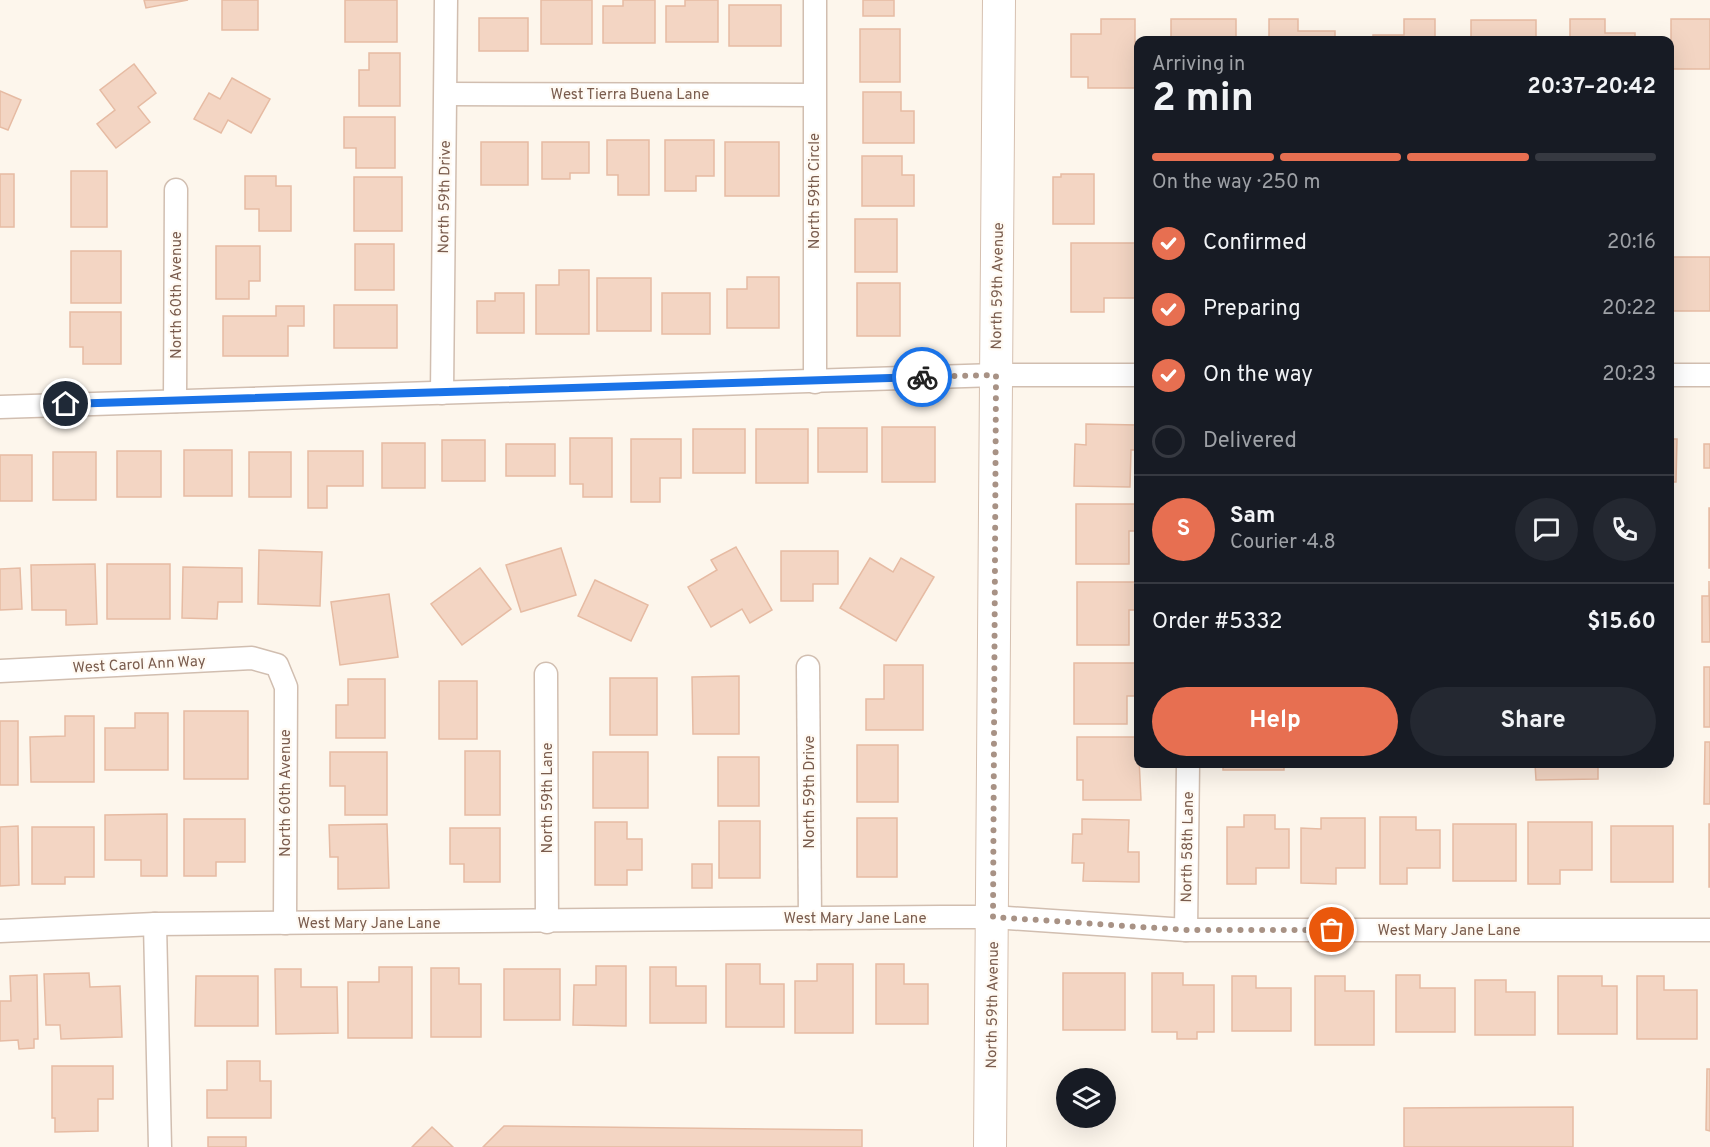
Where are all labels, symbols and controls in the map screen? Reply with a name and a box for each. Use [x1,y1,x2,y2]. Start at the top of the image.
text: Arriving in [1152,52,1245,78]
text: 20:37–20:42 [1527,74,1656,101]
text: 2 min [1152,76,1254,125]
street label: West Tierra Buena Lane [551,86,709,105]
street label: North 59th Circle [806,133,825,249]
street label: North 59th Drive [435,140,456,254]
text: On the way · 250 m [1152,170,1320,196]
street label: North 59th Avenue [988,222,1009,350]
icon: check [1152,227,1185,260]
text: Confirmed [1203,230,1307,257]
text: 20:16 [1607,230,1656,256]
street label: North 60th Avenue [168,231,187,359]
icon: check [1152,293,1185,326]
text: Preparing [1203,296,1301,323]
text: 20:22 [1602,296,1656,322]
courier [892,347,952,407]
icon: check [1152,359,1185,392]
icon: bike [906,361,939,394]
text: On the way [1203,362,1313,389]
text: 20:23 [1602,362,1656,388]
pin [40,378,91,429]
icon: home [49,387,82,420]
text: Delivered [1203,428,1297,455]
button: chat [1515,498,1578,561]
button: phone [1593,498,1656,561]
text: Sam [1230,503,1275,530]
text: S [1177,516,1190,543]
text: Courier · 4.8 [1230,530,1336,556]
text: Order #5332 [1152,609,1283,636]
text: $15.60 [1587,609,1656,636]
street label: West Carol Ann Way [72,653,206,678]
button: Help [1152,687,1398,756]
button: Share [1410,687,1656,756]
street label: North 60th Avenue [277,729,296,857]
street label: North 59th Drive [801,735,820,849]
street label: North 59th Lane [539,742,558,854]
street label: North 58th Lane [1178,791,1199,903]
pin [1306,904,1357,955]
street label: West Mary Jane Lane [783,910,927,929]
icon: bag [1315,913,1348,946]
street label: West Mary Jane Lane [297,915,441,934]
street label: West Mary Jane Lane [1377,922,1521,941]
street label: North 59th Avenue [983,941,1004,1069]
map controls [1056,1068,1116,1128]
button: layers [1056,1068,1116,1128]

